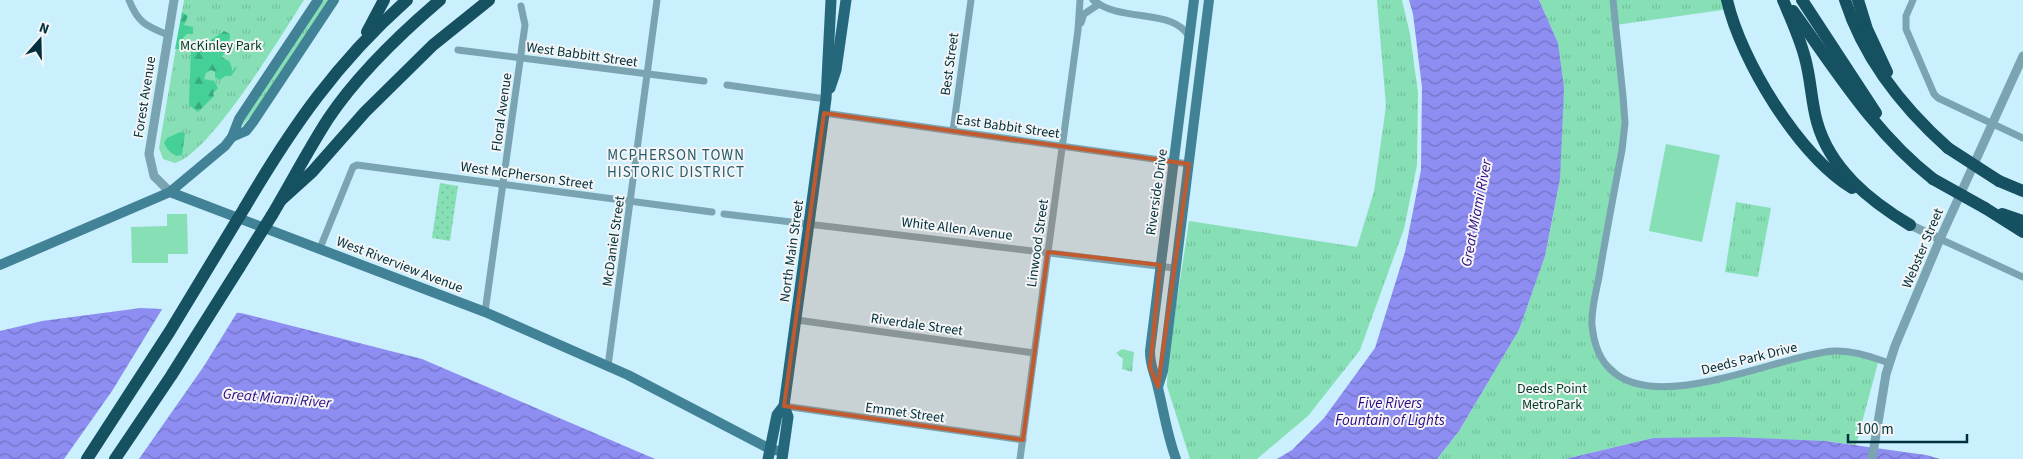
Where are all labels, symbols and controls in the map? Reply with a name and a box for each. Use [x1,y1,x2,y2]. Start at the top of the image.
north arrow [15,15,65,65]
text: N [36,18,52,40]
street label: Best Street [936,31,964,97]
park label: McKinley Park [180,36,262,56]
street label: West Babbitt Street [525,37,639,73]
street label: Forest Avenue [129,55,161,139]
street label: Floral Avenue [487,71,517,153]
street label: East Babbit Street [955,110,1061,144]
district label: MCPHERSON TOWN HISTORIC DISTRICT [607,145,745,183]
street label: Riverside Drive [1141,148,1173,237]
street label: West McPherson Street [459,157,595,195]
water label: Great Miami River [1456,157,1497,268]
street label: McDaniel Street [598,194,630,288]
street label: Linwood Street [1022,198,1054,288]
street label: North Main Street [775,199,809,303]
street label: Webster Street [1897,205,1949,292]
street label: White Allen Avenue [900,212,1014,246]
street label: West Riverview Avenue [333,232,466,298]
street label: Riverdale Street [870,309,964,341]
street label: Deeds Park Drive [1699,337,1799,381]
park label: Deeds Point MetroPark [1517,379,1587,415]
water label: Great Miami River [222,383,333,414]
water label: Five Rivers Fountain of Lights [1335,393,1445,431]
street label: Emmet Street [864,398,946,428]
scale bar [1848,412,1967,444]
text: 100 m [1856,419,1894,440]

